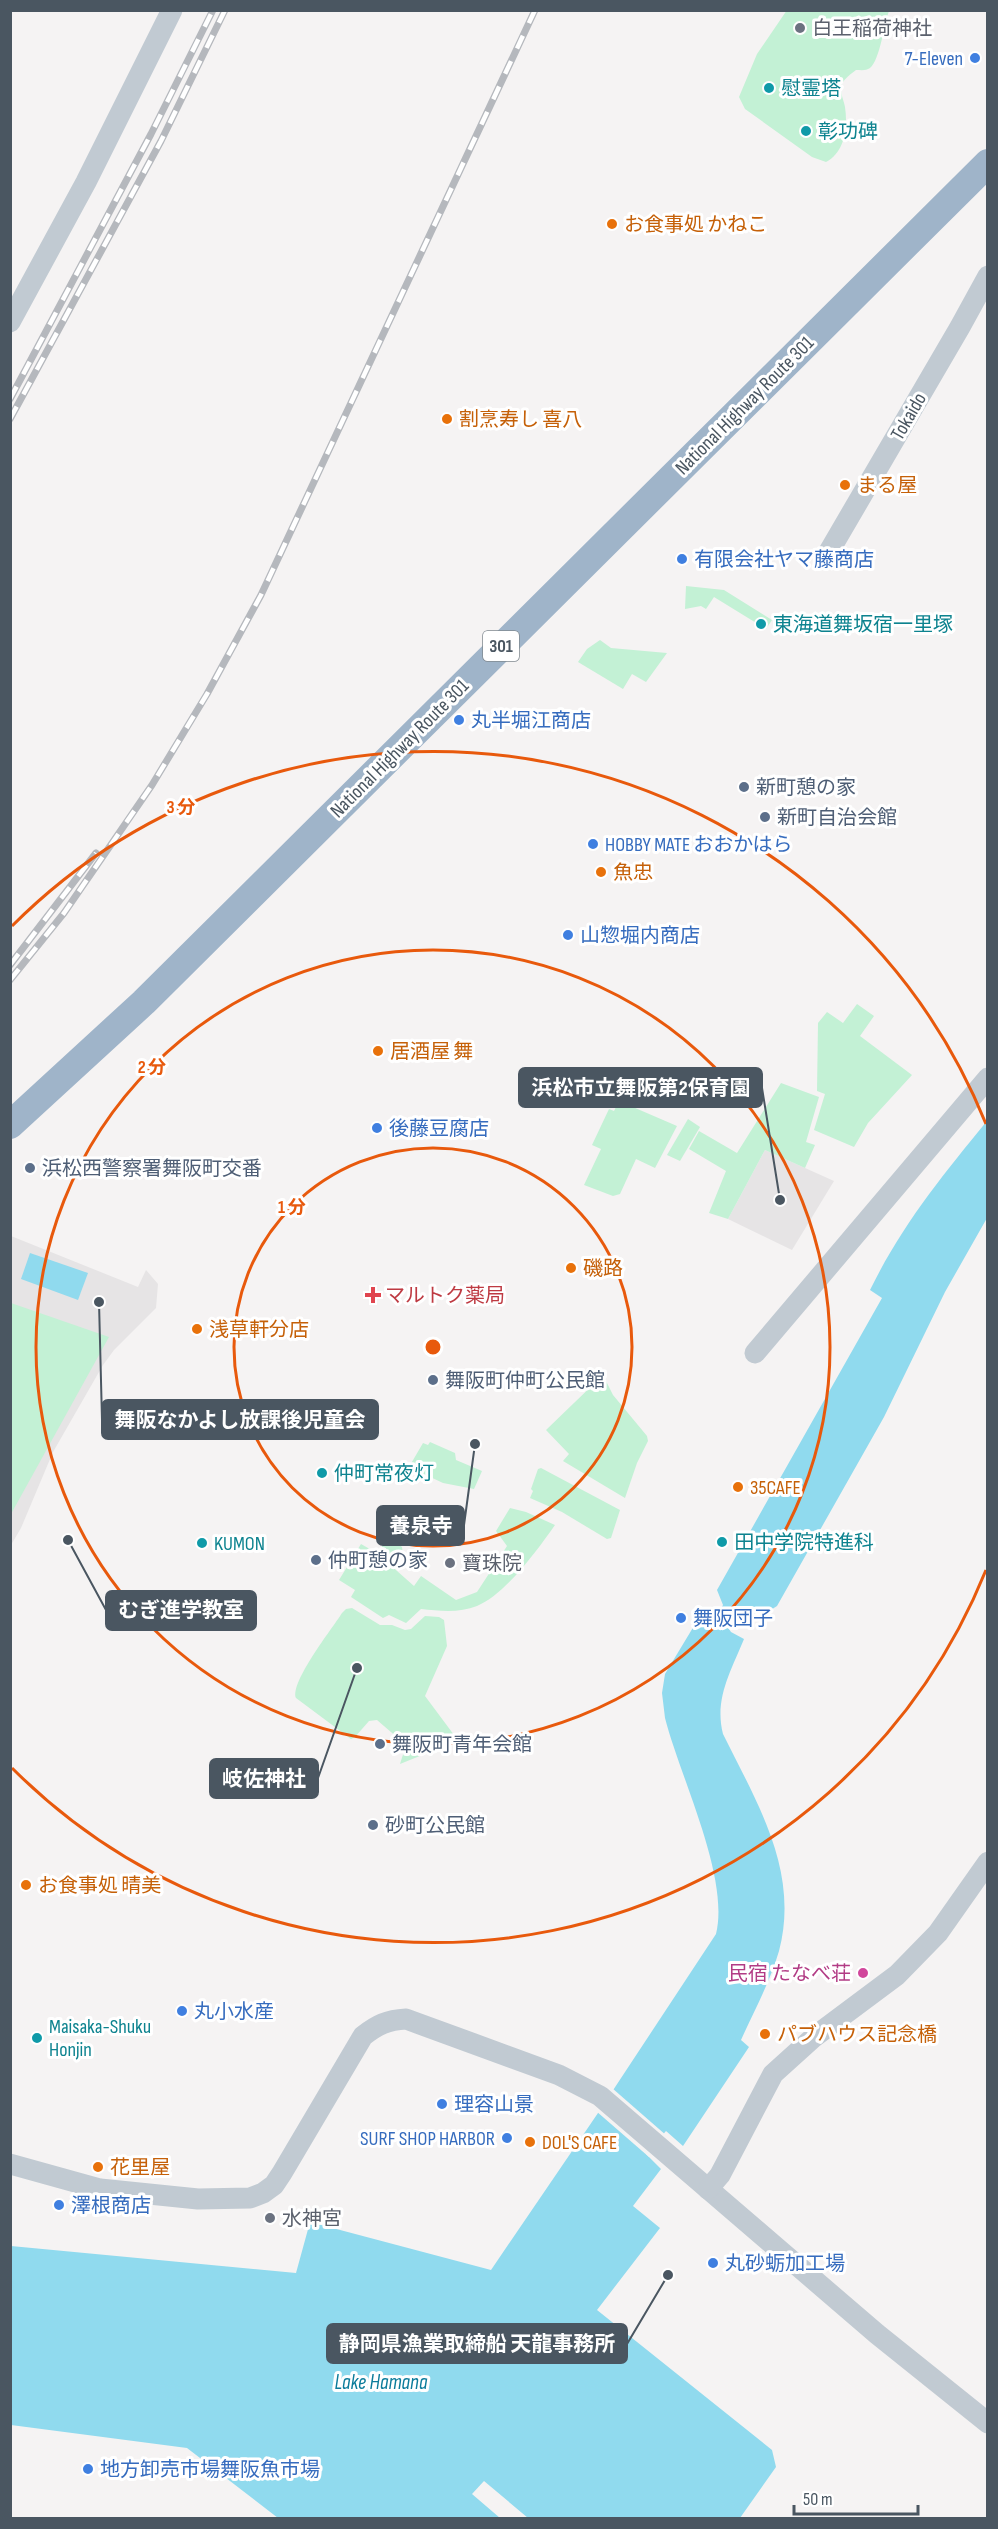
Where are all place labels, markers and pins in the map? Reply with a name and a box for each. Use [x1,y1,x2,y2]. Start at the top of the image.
place label: 白王稲荷神社 [812,17,932,41]
marker: 白王稲荷神社 [793,21,807,35]
place label: 7-Eleven [905,47,963,71]
marker: 7-Eleven [968,51,982,65]
place label: 慰霊塔 [781,77,841,101]
marker: 慰霊塔 [762,81,776,95]
place label: 彰功碑 [818,120,878,144]
marker: 彰功碑 [799,124,813,138]
place label: お食事処 かねこ [624,213,767,237]
marker: お食事処 かねこ [605,217,619,231]
place label: 割烹寿し 喜八 [459,408,582,432]
marker: 割烹寿し 喜八 [440,412,454,426]
place label: まる屋 [857,474,917,498]
marker: まる屋 [838,478,852,492]
place label: 有限会社ヤマ藤商店 [694,548,874,572]
marker: 有限会社ヤマ藤商店 [675,552,689,566]
place label: 東海道舞坂宿一里塚 [773,613,953,637]
marker: 東海道舞坂宿一里塚 [754,617,768,631]
place label: 丸半堀江商店 [471,709,591,733]
marker: 丸半堀江商店 [452,713,466,727]
place label: 新町憩の家 [756,776,856,800]
marker: 新町憩の家 [737,780,751,794]
place label: 新町自治会館 [777,806,897,830]
marker: 新町自治会館 [758,810,772,824]
place label: HOBBY MATE おおかはら [605,833,793,857]
marker: HOBBY MATE おおかはら [586,837,600,851]
place label: 魚忠 [613,861,653,885]
marker: 魚忠 [594,865,608,879]
place label: 山惣堀内商店 [580,924,700,948]
marker: 山惣堀内商店 [561,928,575,942]
place label: 居酒屋 舞 [390,1040,473,1064]
marker: 居酒屋 舞 [371,1044,385,1058]
callout: 浜松市立舞阪第2保育園 [519,1068,762,1107]
place label: 後藤豆腐店 [389,1117,489,1141]
marker: 後藤豆腐店 [370,1121,384,1135]
place label: 浜松西警察署舞阪町交番 [42,1157,262,1181]
marker: 浜松西警察署舞阪町交番 [23,1161,37,1175]
place label: 磯路 [583,1257,623,1281]
marker: 磯路 [564,1261,578,1275]
place label: マルトク薬局 [385,1284,505,1308]
marker: マルトク薬局 [366,1288,380,1302]
place label: 浅草軒分店 [209,1318,309,1342]
marker: 浅草軒分店 [190,1322,204,1336]
centre of rings [423,1337,443,1357]
place label: 舞阪町仲町公民館 [445,1369,605,1393]
marker: 舞阪町仲町公民館 [426,1373,440,1387]
callout: 舞阪なかよし放課後児童会 [102,1400,378,1439]
place label: 仲町常夜灯 [334,1462,434,1486]
marker: 仲町常夜灯 [315,1466,329,1480]
place label: 35CAFE [750,1476,801,1500]
marker: 35CAFE [731,1480,745,1494]
callout: 養泉寺 [377,1506,464,1545]
place label: 田中学院特進科 [734,1531,874,1555]
place label: KUMON [214,1532,265,1556]
marker: 田中学院特進科 [715,1535,729,1549]
marker: KUMON [195,1536,209,1550]
place label: 仲町憩の家 [328,1549,428,1573]
place label: 寶珠院 [462,1552,522,1576]
marker: 仲町憩の家 [309,1553,323,1567]
marker: 寶珠院 [443,1556,457,1570]
callout: むぎ進学教室 [106,1591,256,1630]
place label: 舞阪団子 [693,1607,773,1631]
marker: 舞阪団子 [674,1611,688,1625]
place label: 舞阪町青年会館 [392,1733,532,1757]
marker: 舞阪町青年会館 [373,1737,387,1751]
callout: 岐佐神社 [210,1759,318,1798]
place label: 砂町公民館 [385,1814,485,1838]
marker: 砂町公民館 [366,1818,380,1832]
place label: お食事処 晴美 [38,1874,161,1898]
marker: お食事処 晴美 [19,1878,33,1892]
place label: 民宿 たなべ荘 [728,1962,851,1986]
marker: 民宿 たなべ荘 [856,1966,870,1980]
place label: 丸小水産 [194,2000,274,2024]
marker: 丸小水産 [175,2004,189,2018]
place label: Maisaka-Shuku Honjin [49,2015,151,2062]
place label: パブハウス記念橋 [777,2023,937,2047]
marker: パブハウス記念橋 [758,2027,772,2041]
marker: Maisaka-Shuku Honjin [30,2031,44,2045]
place label: 理容山景 [454,2093,534,2117]
marker: 理容山景 [435,2097,449,2111]
place label: SURF SHOP HARBOR [360,2127,495,2151]
marker: SURF SHOP HARBOR [500,2131,514,2145]
place label: DOL'S CAFE [542,2131,617,2155]
marker: DOL'S CAFE [523,2135,537,2149]
place label: 花里屋 [110,2156,170,2180]
marker: 花里屋 [91,2160,105,2174]
place label: 澤根商店 [71,2194,151,2218]
marker: 澤根商店 [52,2198,66,2212]
place label: 水神宮 [282,2207,342,2231]
marker: 水神宮 [263,2211,277,2225]
place label: 丸砂蛎加工場 [725,2252,845,2276]
marker: 丸砂蛎加工場 [706,2256,720,2270]
callout: 静岡県漁業取締船 天龍事務所 [327,2324,627,2363]
place label: 地方卸売市場舞阪魚市場 [100,2458,320,2482]
marker: 地方卸売市場舞阪魚市場 [81,2462,95,2476]

